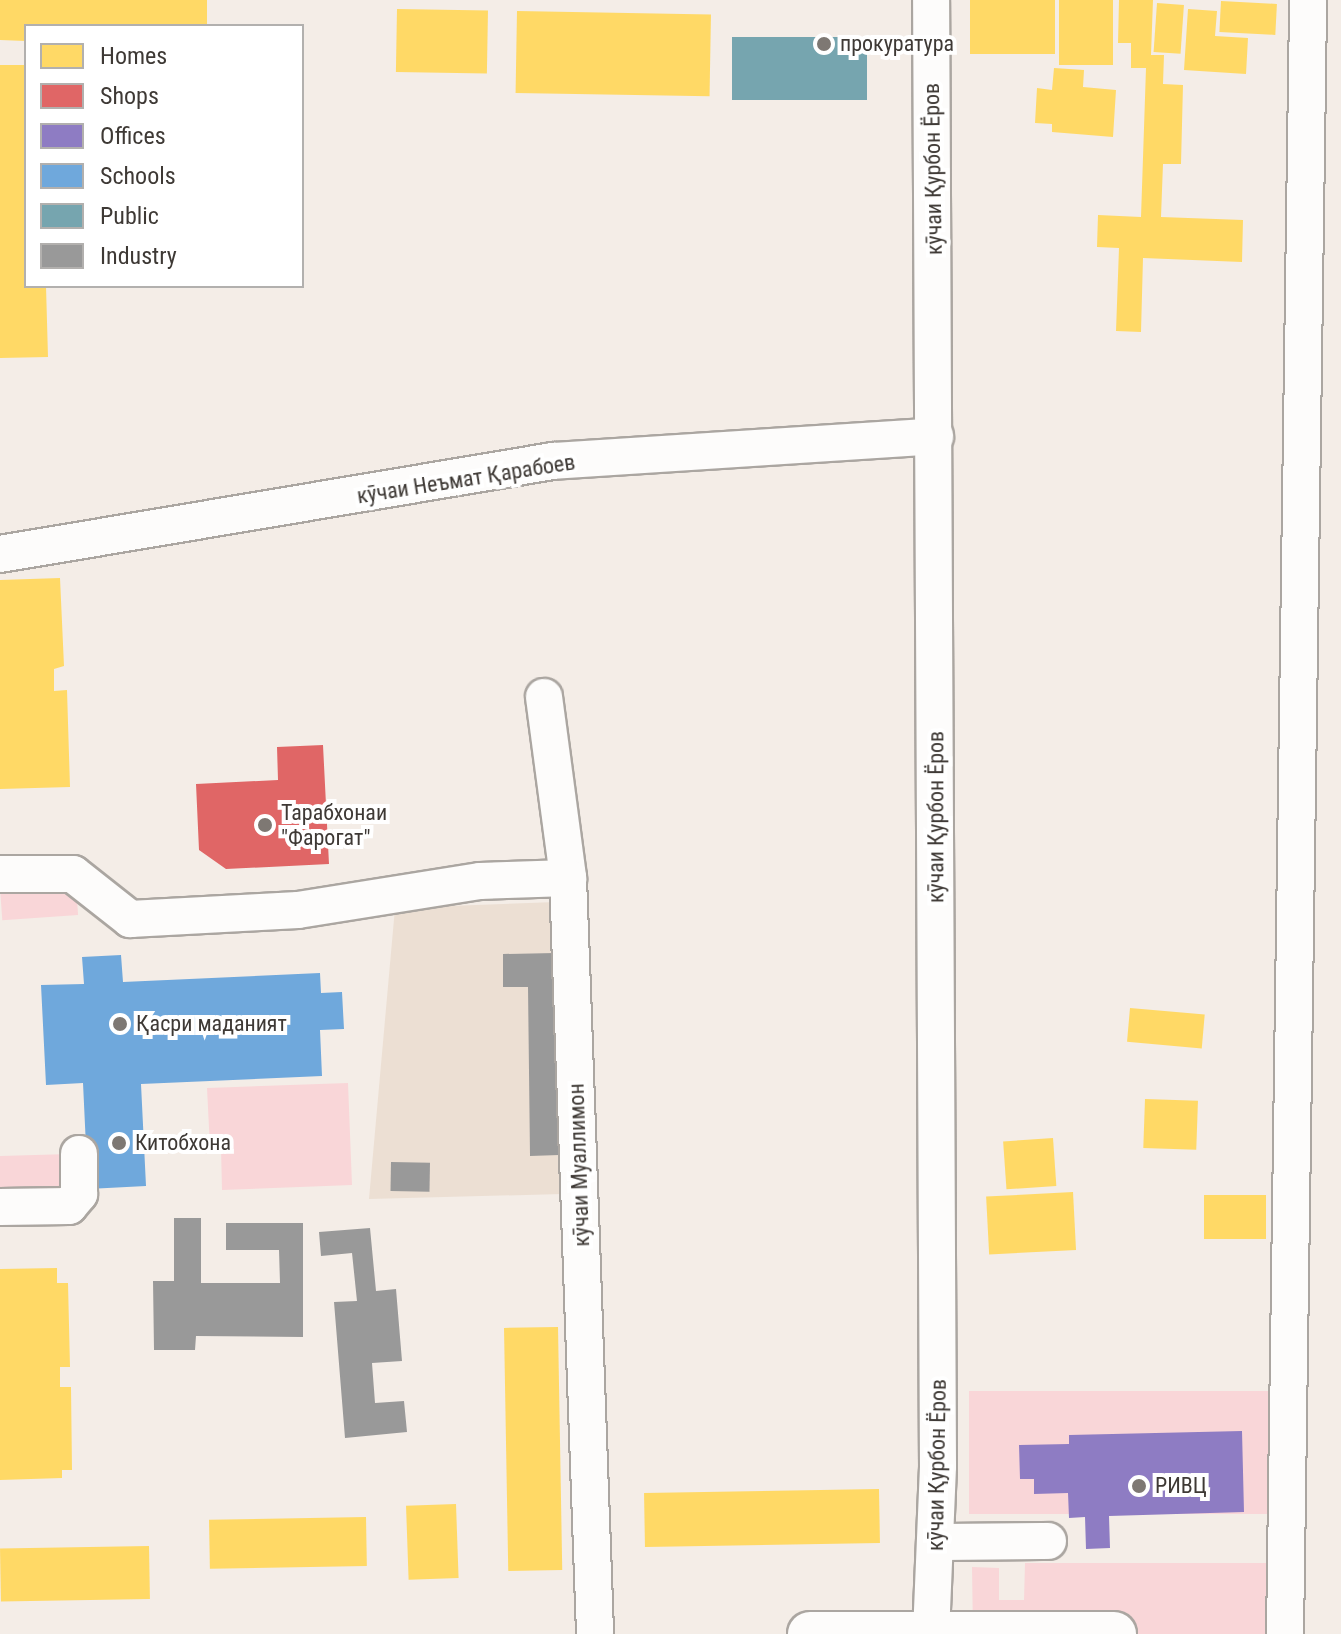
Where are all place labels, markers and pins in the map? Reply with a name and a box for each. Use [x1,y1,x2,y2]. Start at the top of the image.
place label: прокуратура [840,31,954,57]
marker: прокуратура [815,35,833,53]
place label: Тарабхонаи "Фарогат" [281,799,387,850]
marker: Тарабхонаи "Фарогат" [256,816,274,834]
place label: Қасри маданият [136,1011,287,1037]
marker: Қасри маданият [111,1015,129,1033]
place label: Китобхона [135,1130,231,1156]
marker: Китобхона [110,1134,128,1152]
place label: РИВЦ [1155,1473,1207,1499]
marker: РИВЦ [1130,1477,1148,1495]

